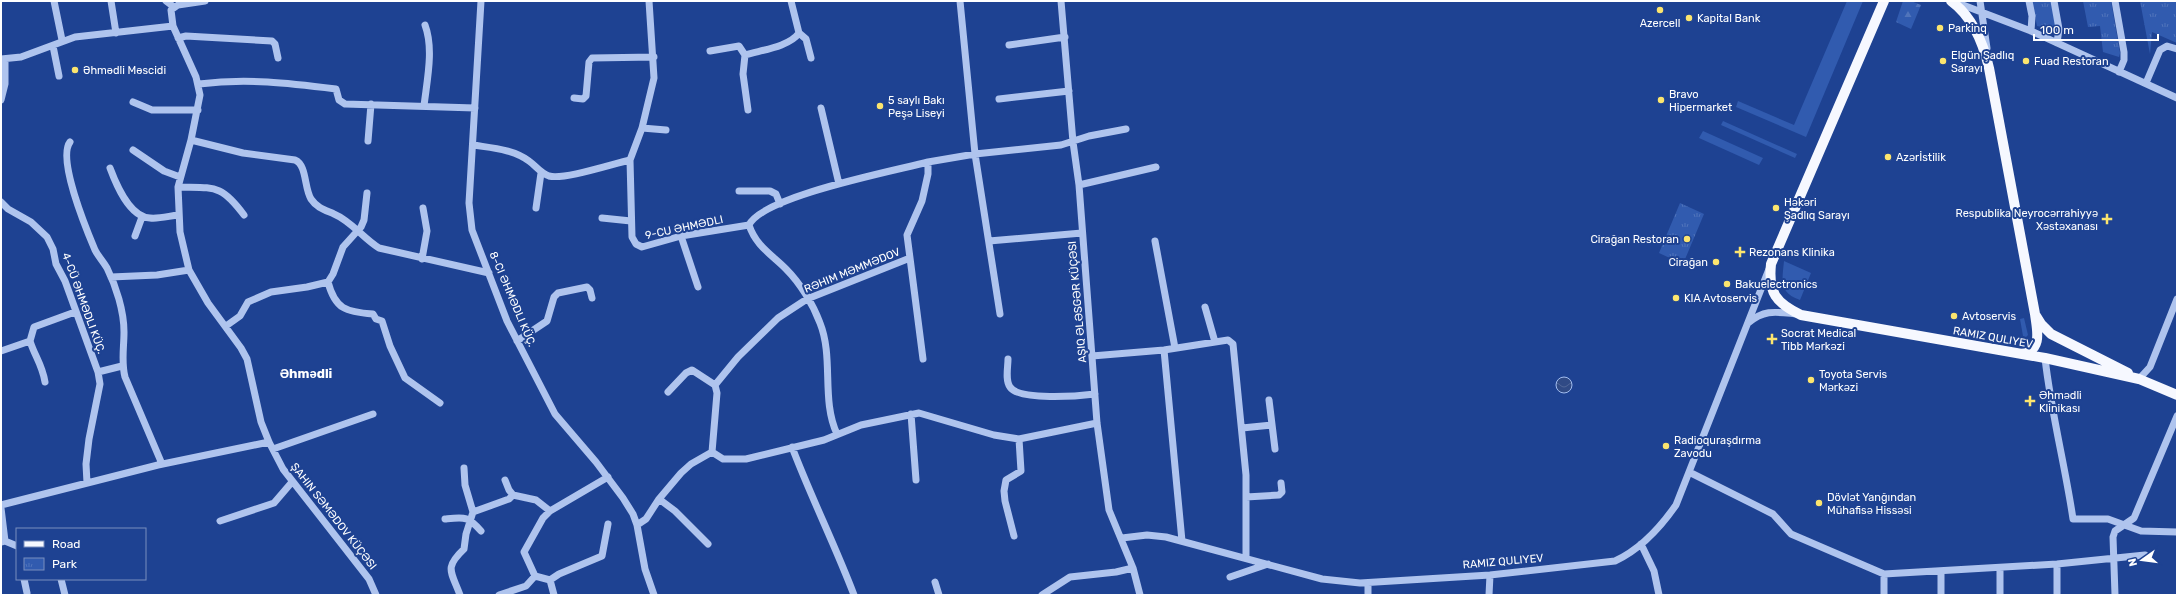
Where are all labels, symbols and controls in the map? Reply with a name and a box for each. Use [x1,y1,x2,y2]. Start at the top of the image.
marker: Azercell [1655,5,1665,15]
place label: Kapital Bank [1697,12,1761,25]
marker: Kapital Bank [1684,13,1694,23]
scale bar [2034,16,2158,42]
place label: Azercell [1640,17,1680,30]
place label: Parkinq [1948,22,1987,35]
marker: Parkinq [1935,23,1945,33]
text: 100 m [2040,23,2074,37]
place label: Elgün Şadlıq Sarayı [1951,49,2014,75]
place label: Fuad Restoran [2034,55,2109,68]
marker: Elgün Şadlıq Sarayı [1938,56,1948,66]
marker: Fuad Restoran [2021,56,2031,66]
place label: Әhmәdli Mәscidi [83,64,166,77]
marker: Әhmәdli Mәscidi [70,65,80,75]
place label: Bravo Hipermarket [1669,88,1733,114]
place label: 5 saylı Bakı Peşə Liseyi [888,94,945,120]
marker: Bravo Hipermarket [1656,95,1666,105]
marker: 5 saylı Bakı Peşə Liseyi [875,101,885,111]
place label: Azərİstilik [1896,150,1946,164]
marker: Azərİstilik [1883,152,1893,162]
place label: Həkəri Şadlıq Sarayı [1784,196,1850,222]
marker: Həkəri Şadlıq Sarayı [1771,203,1781,213]
place label: Respublika Neyrocərrahiyyə Xəstəxanası [1956,207,2098,233]
street label: 9-CU ƏHMƏDLI [644,213,724,242]
marker: Respublika Neyrocərrahiyyə Xəstəxanası [2101,213,2113,225]
place label: Cirağan Restoran [1591,233,1679,246]
marker: Cirağan Restoran [1682,234,1692,244]
street label: AŞIQ ƏLƏSGƏR KÜÇƏSI [1066,240,1089,363]
street label: RƏHIM MƏMMƏDOV [802,245,902,296]
marker: Rezonans Klinika [1734,246,1746,258]
place label: Rezonans Klinika [1749,246,1835,259]
street label: 8-CI ƏHMƏDLI KÜÇ. [487,250,539,349]
street label: 4-CÜ ƏHMƏDLI KÜÇ. [59,251,108,356]
place label: Cirağan [1669,256,1708,269]
marker: Cirağan [1711,257,1721,267]
place label: Bakuelectronics [1735,278,1818,291]
marker: Bakuelectronics [1722,279,1732,289]
place label: KIA Avtoservis [1684,292,1758,305]
marker: KIA Avtoservis [1671,293,1681,303]
place label: Avtoservis [1962,310,2016,323]
marker: Avtoservis [1949,311,1959,321]
street label: RAMIZ QULIYEV [1952,324,2034,351]
place label: Socrat Medical Tibb Mərkəzi [1781,327,1856,353]
marker: Socrat Medical Tibb Mərkəzi [1766,333,1778,345]
district label: Əhmədli [280,366,332,381]
place label: Toyota Servis Mərkəzi [1819,368,1888,394]
marker: Toyota Servis Mərkəzi [1806,375,1816,385]
place label: Əhmədli Klinikası [2039,389,2082,415]
marker: Əhmədli Klinikası [2024,395,2036,407]
place label: Radioquraşdırma Zavodu [1674,434,1761,460]
marker: Radioquraşdırma Zavodu [1661,441,1671,451]
street label: ŞAHIN SƏMƏDOV KÜÇƏSI [288,460,379,572]
place label: Dövlət Yanğından Mühafisə Hissəsi [1827,491,1916,517]
marker: Dövlət Yanğından Mühafisə Hissəsi [1814,498,1824,508]
legend [16,528,146,580]
text: Road [52,537,80,551]
north arrow [2122,540,2162,580]
street label: RAMIZ QULIYEV [1462,551,1544,571]
text: Park [52,557,78,571]
text: N [2125,557,2140,568]

